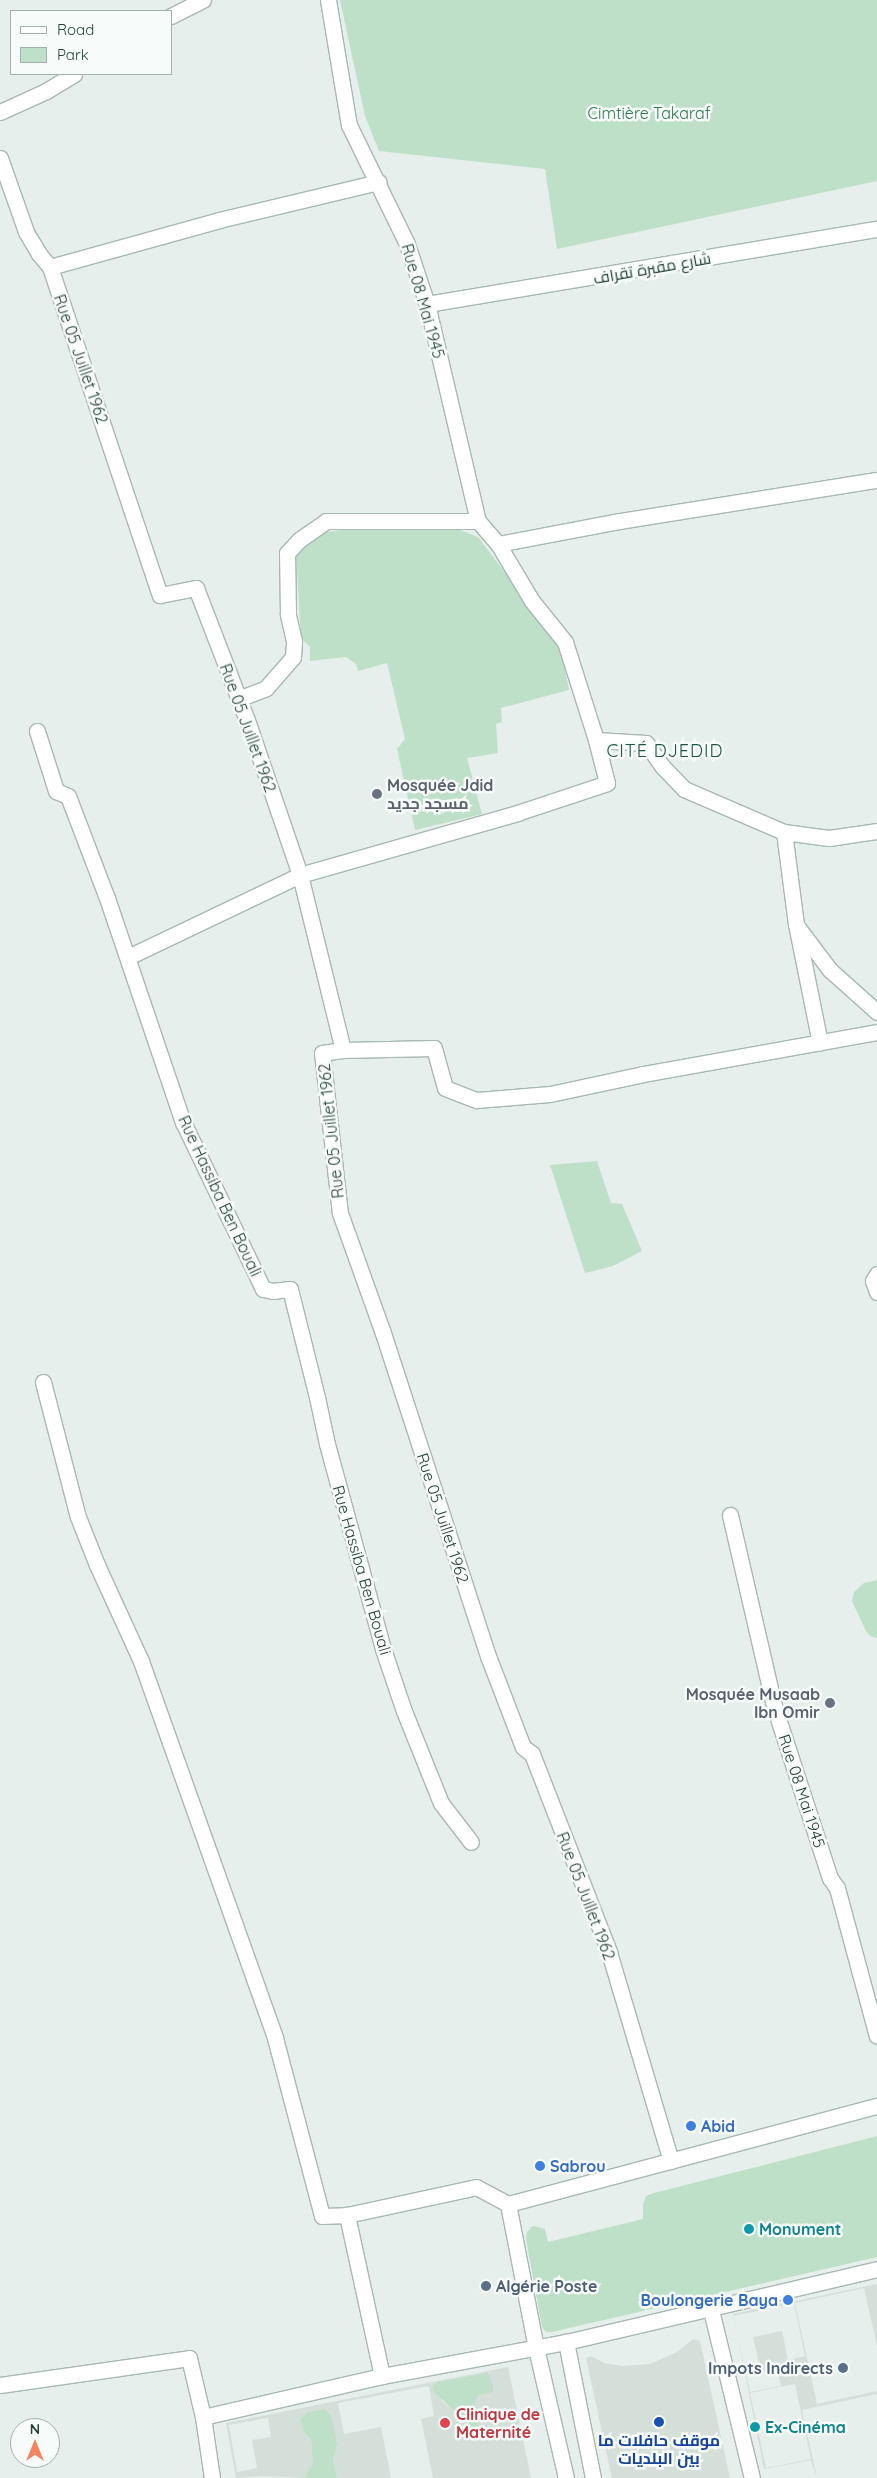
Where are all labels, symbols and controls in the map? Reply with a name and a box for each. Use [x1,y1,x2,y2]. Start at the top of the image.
legend [10,10,172,75]
text: Road [57,20,94,39]
text: Park [57,45,89,64]
park label: Cimtière Takaraf [588,103,710,123]
street label: Rue 08 Mai 1945 [397,241,449,361]
street label: شارع مقبرة تقراف [592,248,712,288]
street label: Rue 05 Juillet 1962 [50,292,112,426]
street label: Rue 05 Juillet 1962 [216,661,280,795]
district label: CITÉ DJEDID [605,740,725,762]
place label: Mosquée Jdid مسجد جديد [387,775,493,813]
marker: Mosquée Jdid مسجد جديد [371,788,383,800]
street label: Rue 05 Juillet 1962 [314,1063,348,1199]
street label: Rue Hassiba Ben Bouali [174,1112,266,1280]
street label: Rue 05 Juillet 1962 [413,1450,473,1586]
street label: Rue Hassiba Ben Bouali [329,1483,395,1657]
place label: Mosquée Musaab Ibn Omir [686,1684,820,1722]
marker: Mosquée Musaab Ibn Omir [824,1697,836,1709]
street label: Rue 08 Mai 1945 [775,1732,829,1850]
street label: Rue 05 Juillet 1962 [553,1829,619,1963]
place label: Abid [701,2116,735,2136]
marker: Abid [685,2120,697,2132]
place label: Sabrou [550,2156,606,2176]
marker: Sabrou [534,2160,546,2172]
place label: Monument [759,2219,841,2239]
marker: Monument [743,2223,755,2235]
place label: Algérie Poste [496,2276,597,2296]
marker: Algérie Poste [480,2280,492,2292]
place label: Boulongerie Baya [641,2290,778,2310]
marker: Boulongerie Baya [782,2294,794,2306]
place label: Impots Indirects [708,2358,833,2378]
marker: Impots Indirects [837,2362,849,2374]
place label: Clinique de Maternité [456,2404,540,2442]
marker: Clinique de Maternité [438,2416,452,2430]
marker: موقف حافلات ما بين البلديات [653,2416,665,2428]
place label: Ex-Cinéma [765,2417,846,2437]
north arrow [10,2418,60,2468]
text: N [30,2420,40,2438]
marker: Ex-Cinéma [749,2421,761,2433]
place label: موقف حافلات ما بين البلديات [598,2430,720,2468]

